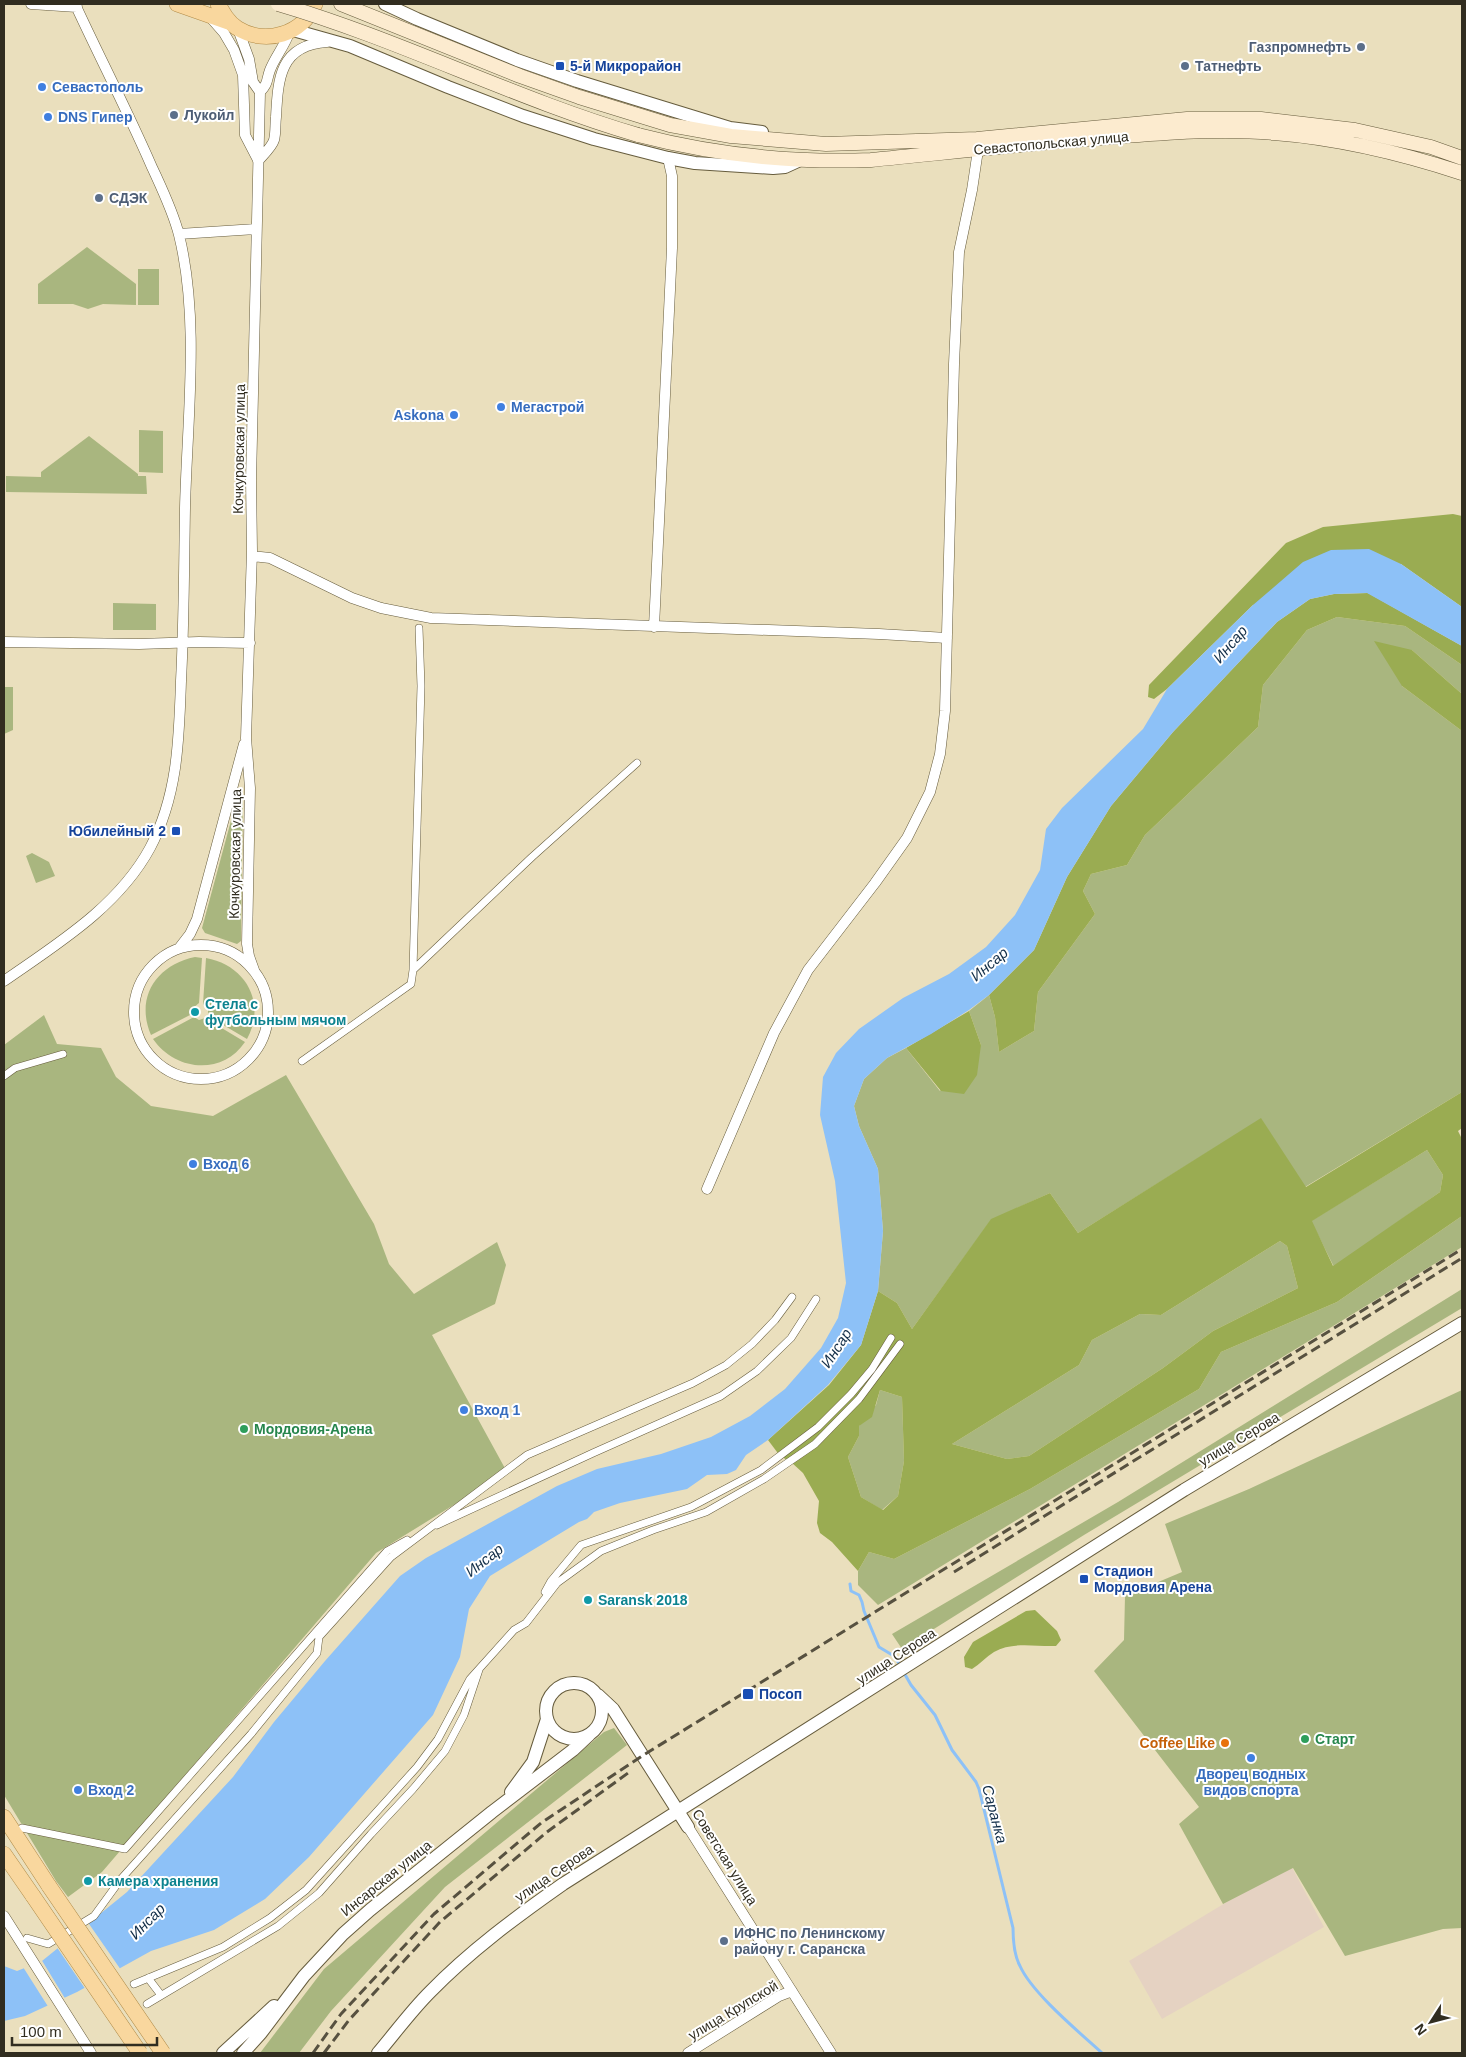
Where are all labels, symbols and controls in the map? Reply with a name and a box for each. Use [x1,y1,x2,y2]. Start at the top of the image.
place label: Газпромнефть [1249,39,1351,55]
marker: Газпромнефть [1355,41,1367,53]
place label: 5-й Микрорайон [570,58,681,74]
place label: Татнефть [1195,58,1262,74]
marker: 5-й Микрорайон [554,60,566,72]
marker: Татнефть [1179,60,1191,72]
place label: Севастополь [52,79,144,95]
marker: Севастополь [36,81,48,93]
place label: Лукойл [184,107,234,123]
place label: DNS Гипер [58,109,132,125]
marker: Лукойл [168,109,180,121]
marker: DNS Гипер [42,111,54,123]
street label: Севастопольская улица [973,128,1129,158]
place label: СДЭК [109,190,148,206]
marker: СДЭК [93,192,105,204]
street label: Кочкуровская улица [230,384,248,514]
place label: Мегастрой [511,399,584,415]
marker: Мегастрой [495,401,507,413]
place label: Askona [393,407,444,423]
marker: Askona [448,409,460,421]
water label: Инсар [1209,622,1251,666]
street label: Кочкуровская улица [226,789,244,919]
place label: Юбилейный 2 [69,823,166,839]
marker: Юбилейный 2 [170,825,182,837]
water label: Инсар [967,944,1011,984]
place label: Стела с футбольным мячом [205,996,346,1028]
marker: Стела с футбольным мячом [189,1006,201,1018]
place label: Вход 6 [203,1156,250,1172]
marker: Вход 6 [187,1158,199,1170]
water label: Инсар [817,1325,855,1371]
place label: Вход 1 [474,1402,521,1418]
marker: Вход 1 [458,1404,470,1416]
street label: улица Серова [1196,1409,1282,1469]
place label: Мордовия-Арена [254,1421,373,1437]
marker: Мордовия-Арена [238,1423,250,1435]
water label: Инсар [462,1540,506,1580]
place label: Стадион Мордовия Арена [1094,1563,1212,1595]
marker: Стадион Мордовия Арена [1078,1573,1090,1585]
place label: Saransk 2018 [598,1592,688,1608]
marker: Saransk 2018 [582,1594,594,1606]
street label: улица Серова [854,1624,939,1687]
place label: Посоп [759,1686,802,1702]
marker: Посоп [741,1687,755,1701]
place label: Старт [1315,1731,1355,1747]
marker: Старт [1299,1733,1311,1745]
place label: Coffee Like [1140,1735,1215,1751]
marker: Coffee Like [1219,1737,1231,1749]
marker: Дворец водных видов спорта [1245,1752,1257,1764]
place label: Дворец водных видов спорта [1196,1766,1306,1798]
place label: Вход 2 [88,1782,135,1798]
water label: Саранка [979,1783,1011,1845]
marker: Вход 2 [72,1784,84,1796]
street label: Советская улица [689,1806,761,1908]
street label: Инсарская улица [338,1837,435,1919]
street label: улица Серова [512,1841,596,1905]
place label: Камера хранения [98,1873,218,1889]
marker: Камера хранения [82,1875,94,1887]
water label: Инсар [126,1900,168,1942]
place label: ИФНС по Ленинскому району г. Саранска [734,1925,885,1957]
marker: ИФНС по Ленинскому району г. Саранска [718,1935,730,1947]
street label: улица Крупской [685,1977,781,2043]
north arrow [1406,1997,1456,2047]
scale bar [12,2014,158,2046]
text: N [1411,2021,1430,2038]
text: 100 m [20,2023,62,2040]

